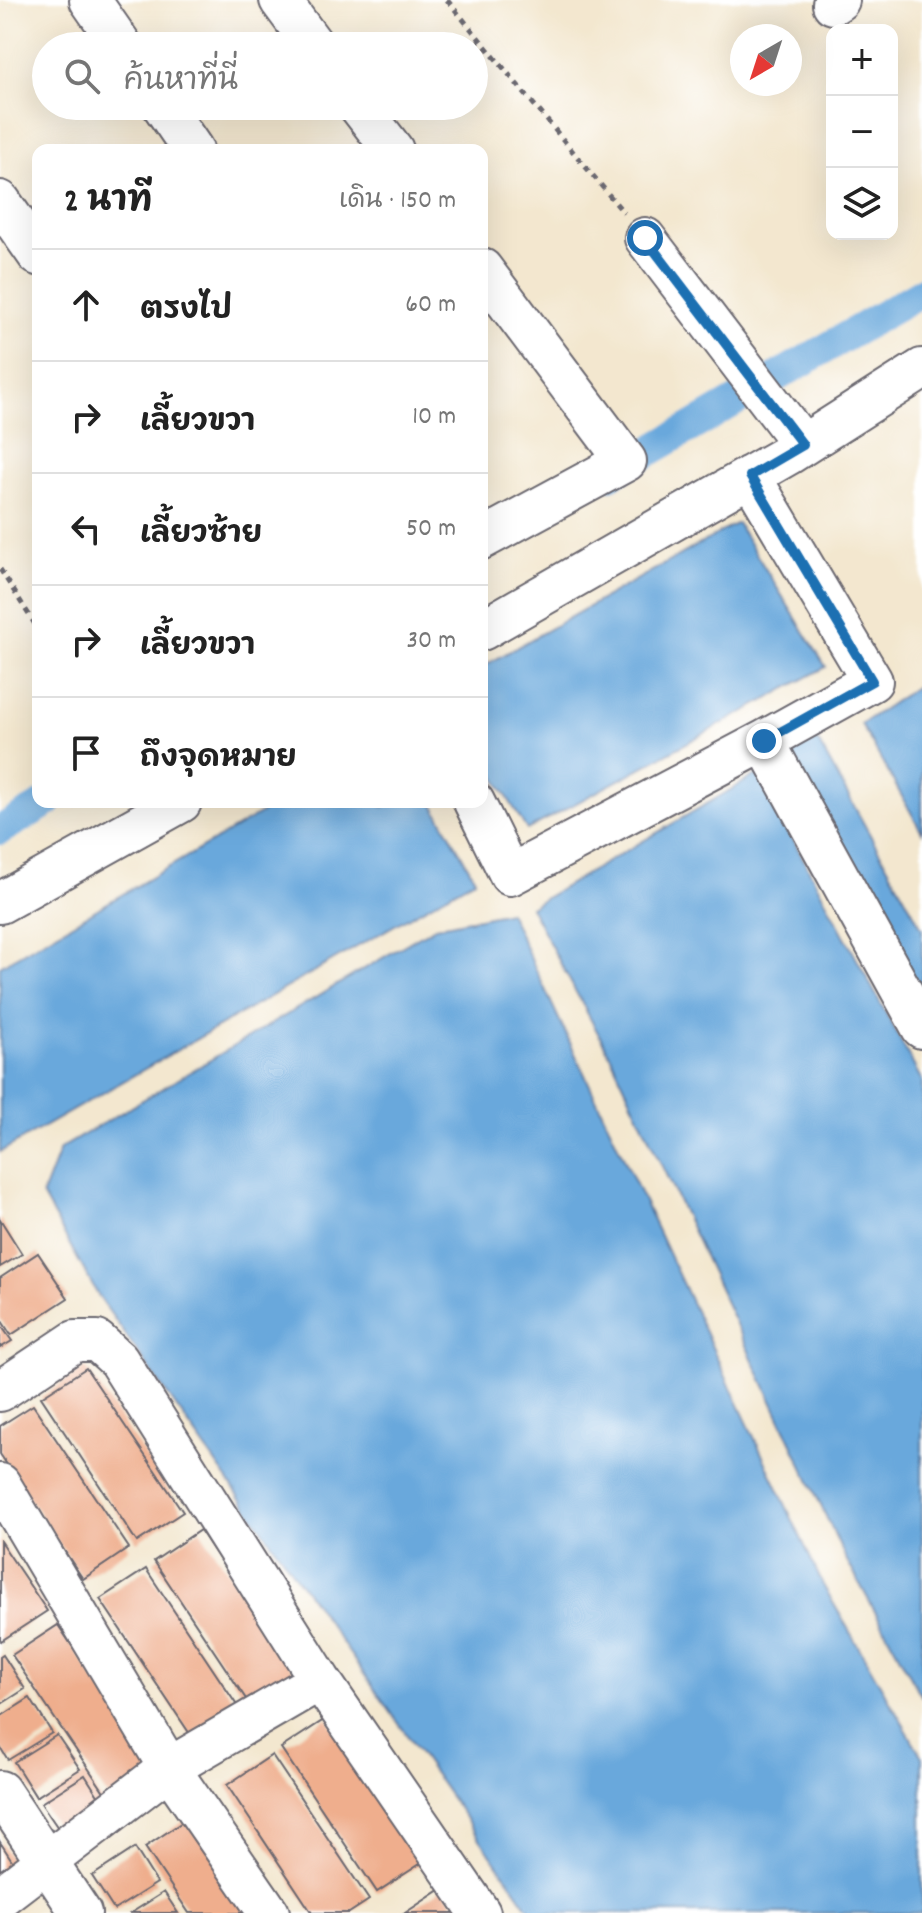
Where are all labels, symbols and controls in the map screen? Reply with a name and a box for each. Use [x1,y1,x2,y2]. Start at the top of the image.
north arrow [730,24,802,96]
map controls [826,24,898,240]
button: + [826,24,898,96]
search box [32,32,488,120]
icon: search [60,54,104,98]
text: ค้นหาที่นี่ [124,62,238,105]
button: − [826,96,898,168]
button: layers [826,168,898,240]
text: 2 นาที [64,179,152,228]
text: เดิน · 150 m [339,183,456,220]
route start [627,220,663,256]
icon: ahead [64,283,108,327]
text: 60 m [405,287,456,324]
text: ตรงไป [140,291,232,334]
icon: right [64,395,108,439]
text: 10 m [412,399,456,436]
text: เลี้ยวขวา [140,403,255,446]
icon: left [64,507,108,551]
text: 50 m [406,511,456,548]
text: เลี้ยวซ้าย [140,515,262,558]
icon: right [64,619,108,663]
text: 30 m [406,623,456,660]
text: เลี้ยวขวา [140,627,255,670]
route end [746,723,782,759]
icon: arrive [64,731,108,775]
text: ถึงจุดหมาย [140,739,297,782]

